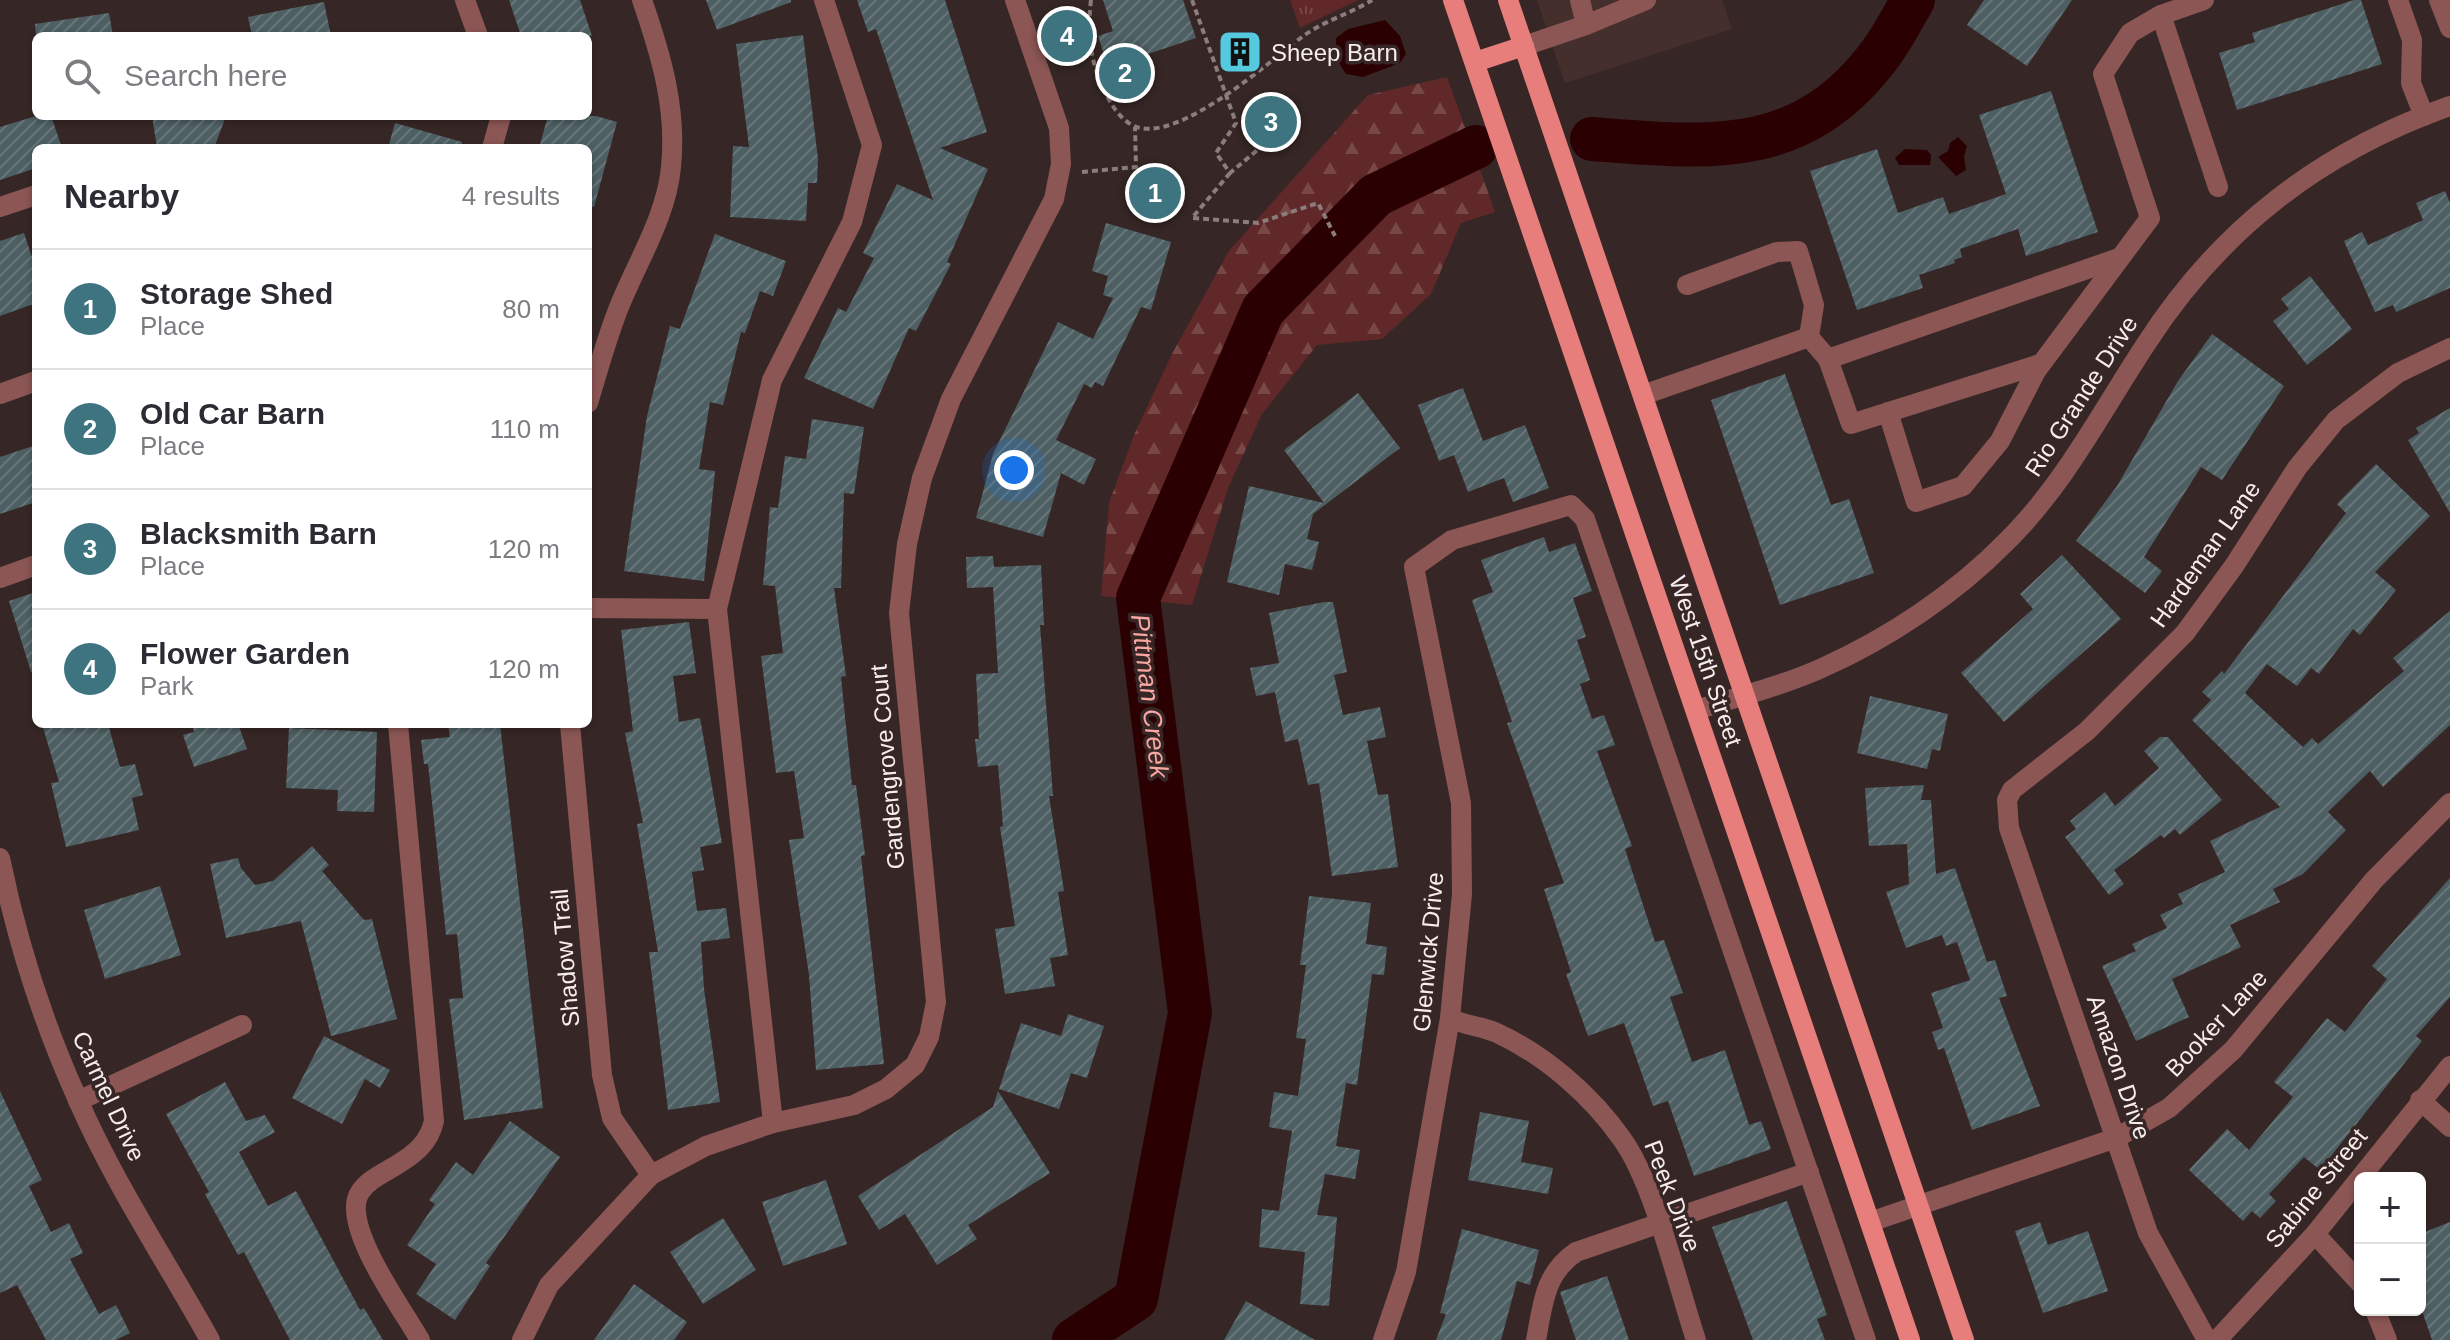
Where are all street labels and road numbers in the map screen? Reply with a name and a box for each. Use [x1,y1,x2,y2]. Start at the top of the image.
street label: Rio Grande Drive [2019,311,2143,481]
street label: Hardeman Lane [2145,476,2265,632]
street label: West 15th Street [1664,572,1748,750]
street label: Gardengrove Court [865,663,909,871]
street label: Glenwick Drive [1408,871,1448,1033]
street label: Shadow Trail [546,888,584,1028]
street label: Booker Lane [2160,964,2272,1082]
street label: Amazon Drive [2082,991,2156,1143]
street label: Carmel Drive [67,1027,151,1165]
street label: Sabine Street [2260,1123,2372,1253]
street label: Peek Drive [1639,1136,1707,1256]

